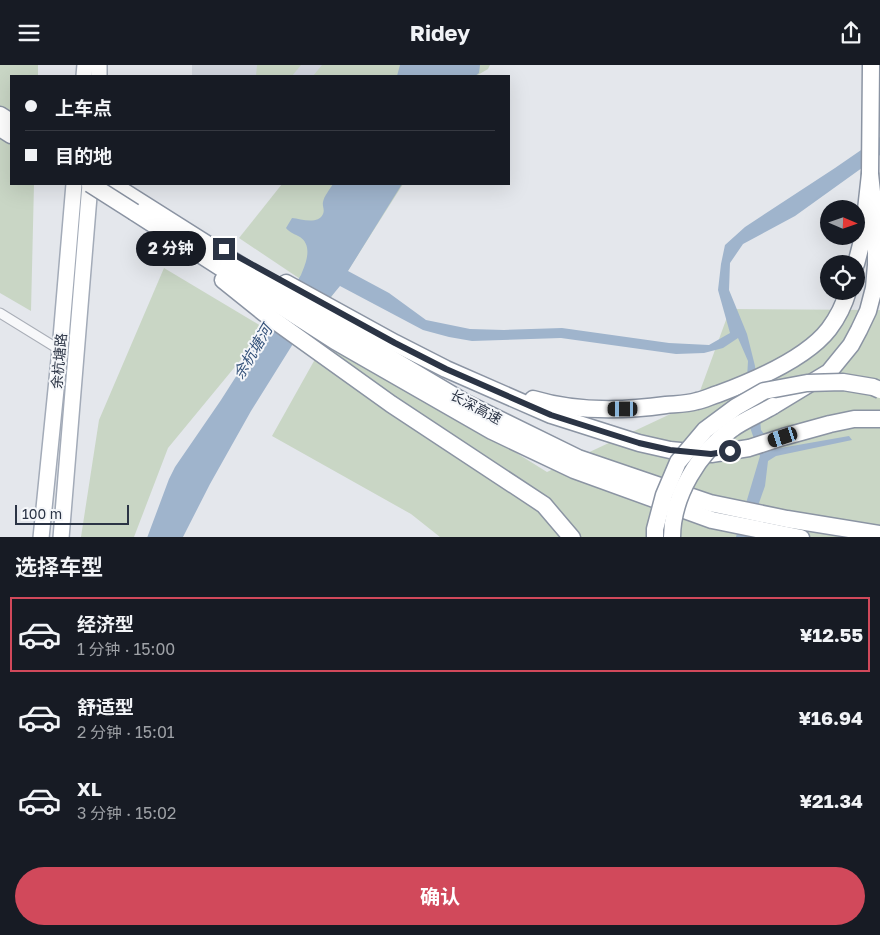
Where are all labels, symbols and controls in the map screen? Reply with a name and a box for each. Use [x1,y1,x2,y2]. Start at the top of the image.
icon: menu [15,19,43,47]
text: Ridey [410,19,470,46]
icon: share [837,19,865,47]
text: 上车点 [55,96,112,119]
text: 目的地 [55,144,112,167]
north arrow [820,200,865,245]
map controls [820,200,865,300]
callout: 2 分钟 [136,231,206,267]
text: 2 分钟 [148,238,194,258]
route end [213,238,235,260]
button: locate [820,255,865,300]
water label: 余杭塘河 [229,319,277,382]
street label: 余杭塘路 [48,332,69,390]
street label: 长深高速 [448,386,505,427]
car [608,402,638,417]
car [766,425,799,449]
route start [719,440,741,462]
scale bar [15,503,129,526]
text: 100 m [22,505,62,522]
text: 选择车型 [15,553,103,580]
icon: car [17,612,62,657]
text: 经济型 [77,612,134,635]
text: ¥12.55 [800,623,863,646]
text: 1 分钟 · 15:00 [77,639,175,659]
icon: car [17,695,62,740]
text: 舒适型 [77,695,134,718]
text: ¥16.94 [799,706,863,729]
text: 2 分钟 · 15:01 [77,722,175,742]
text: XL [77,777,102,800]
icon: car [17,778,62,823]
text: ¥21.34 [800,789,863,812]
text: 3 分钟 · 15:02 [77,803,176,823]
button: 确认 [15,867,865,925]

